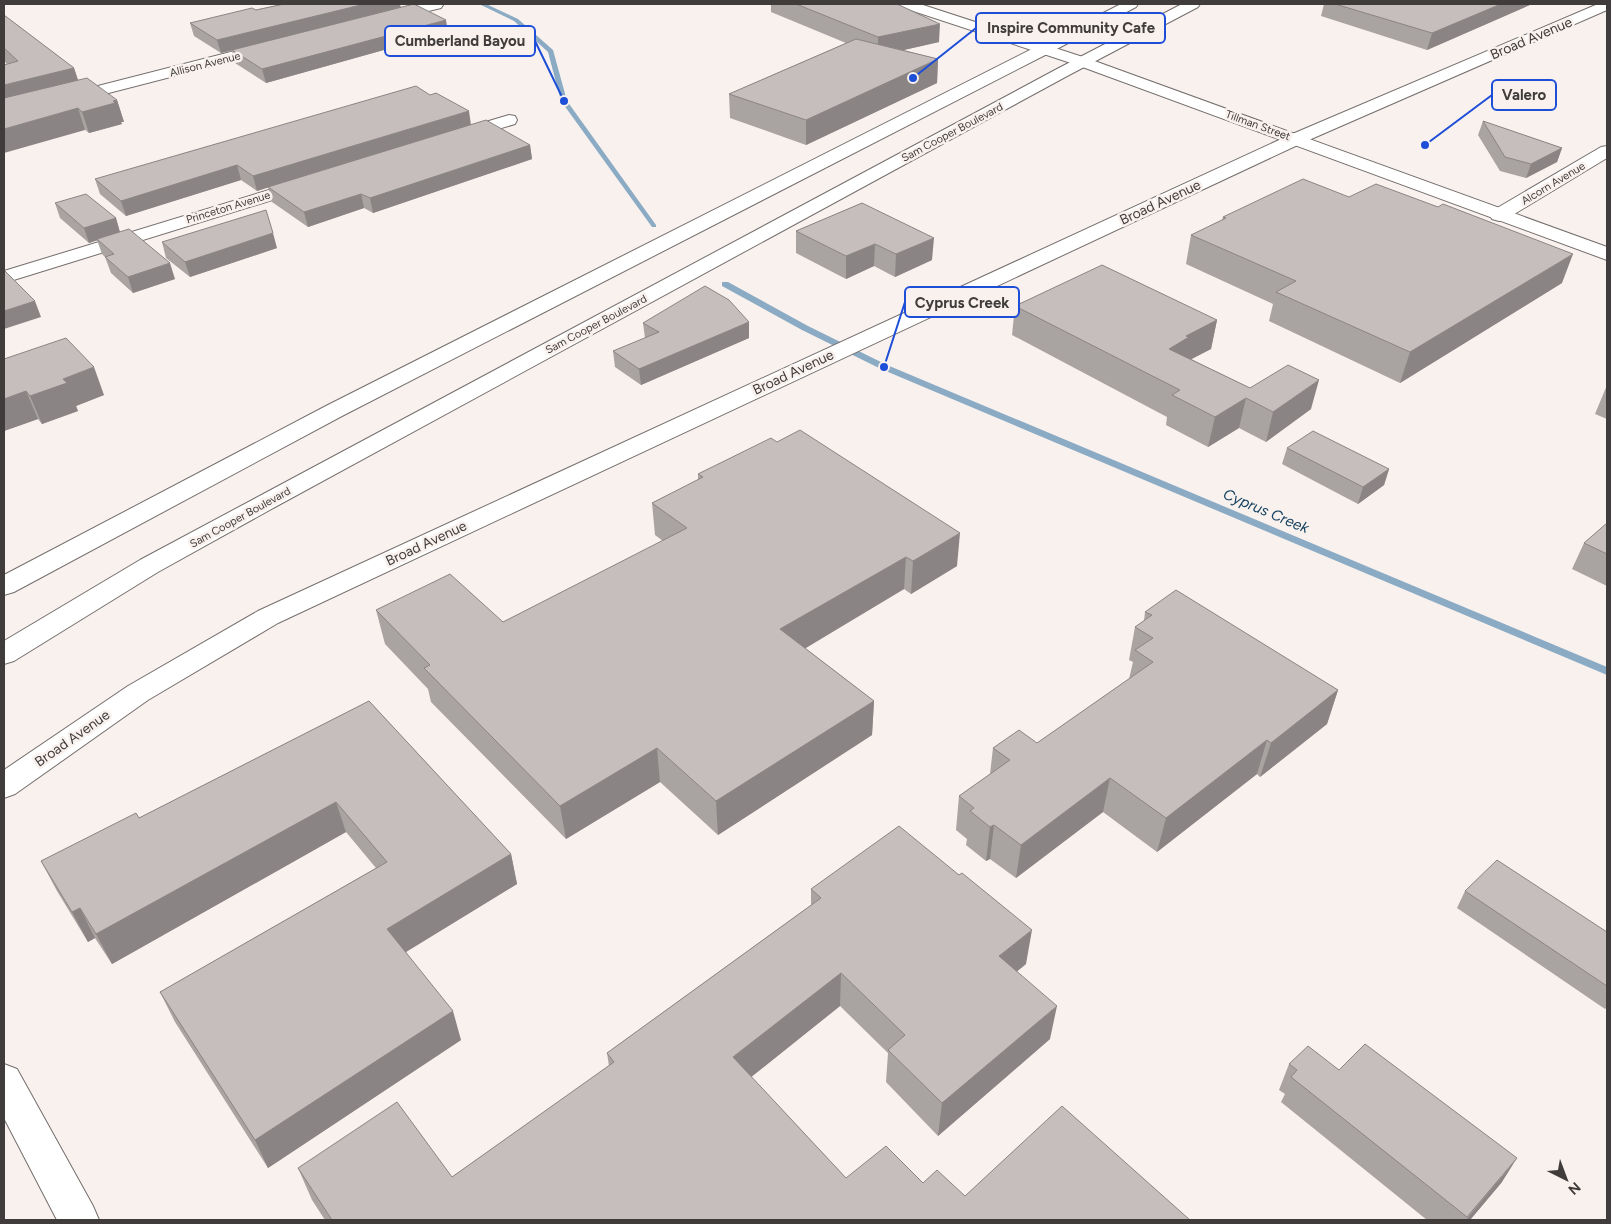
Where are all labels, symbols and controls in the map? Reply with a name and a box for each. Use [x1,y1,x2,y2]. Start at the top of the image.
callout: Inspire Community Cafe [976,13,1165,43]
street label: Broad Avenue [1488,13,1575,63]
text: Inspire Community Cafe [987,19,1156,37]
callout: Cumberland Bayou [385,26,535,56]
text: Cumberland Bayou [395,32,525,50]
street label: Allison Avenue [168,49,242,80]
callout: Valero [1492,80,1556,110]
text: Valero [1502,86,1547,104]
street label: Sam Cooper Boulevard [899,100,1005,165]
street label: Tillman Street [1224,108,1292,143]
street label: Alcorn Avenue [1519,159,1587,208]
street label: Broad Avenue [1117,176,1204,229]
street label: Princeton Avenue [185,189,272,226]
callout: Cyprus Creek [905,287,1019,317]
street label: Sam Cooper Boulevard [543,292,649,357]
text: Cyprus Creek [915,294,1009,312]
street label: Broad Avenue [750,346,837,399]
street label: Sam Cooper Boulevard [188,484,293,551]
water label: Cyprus Creek [1220,485,1312,537]
street label: Broad Avenue [383,517,470,570]
street label: Broad Avenue [32,706,113,770]
north arrow [1541,1154,1591,1204]
text: N [1565,1178,1584,1198]

